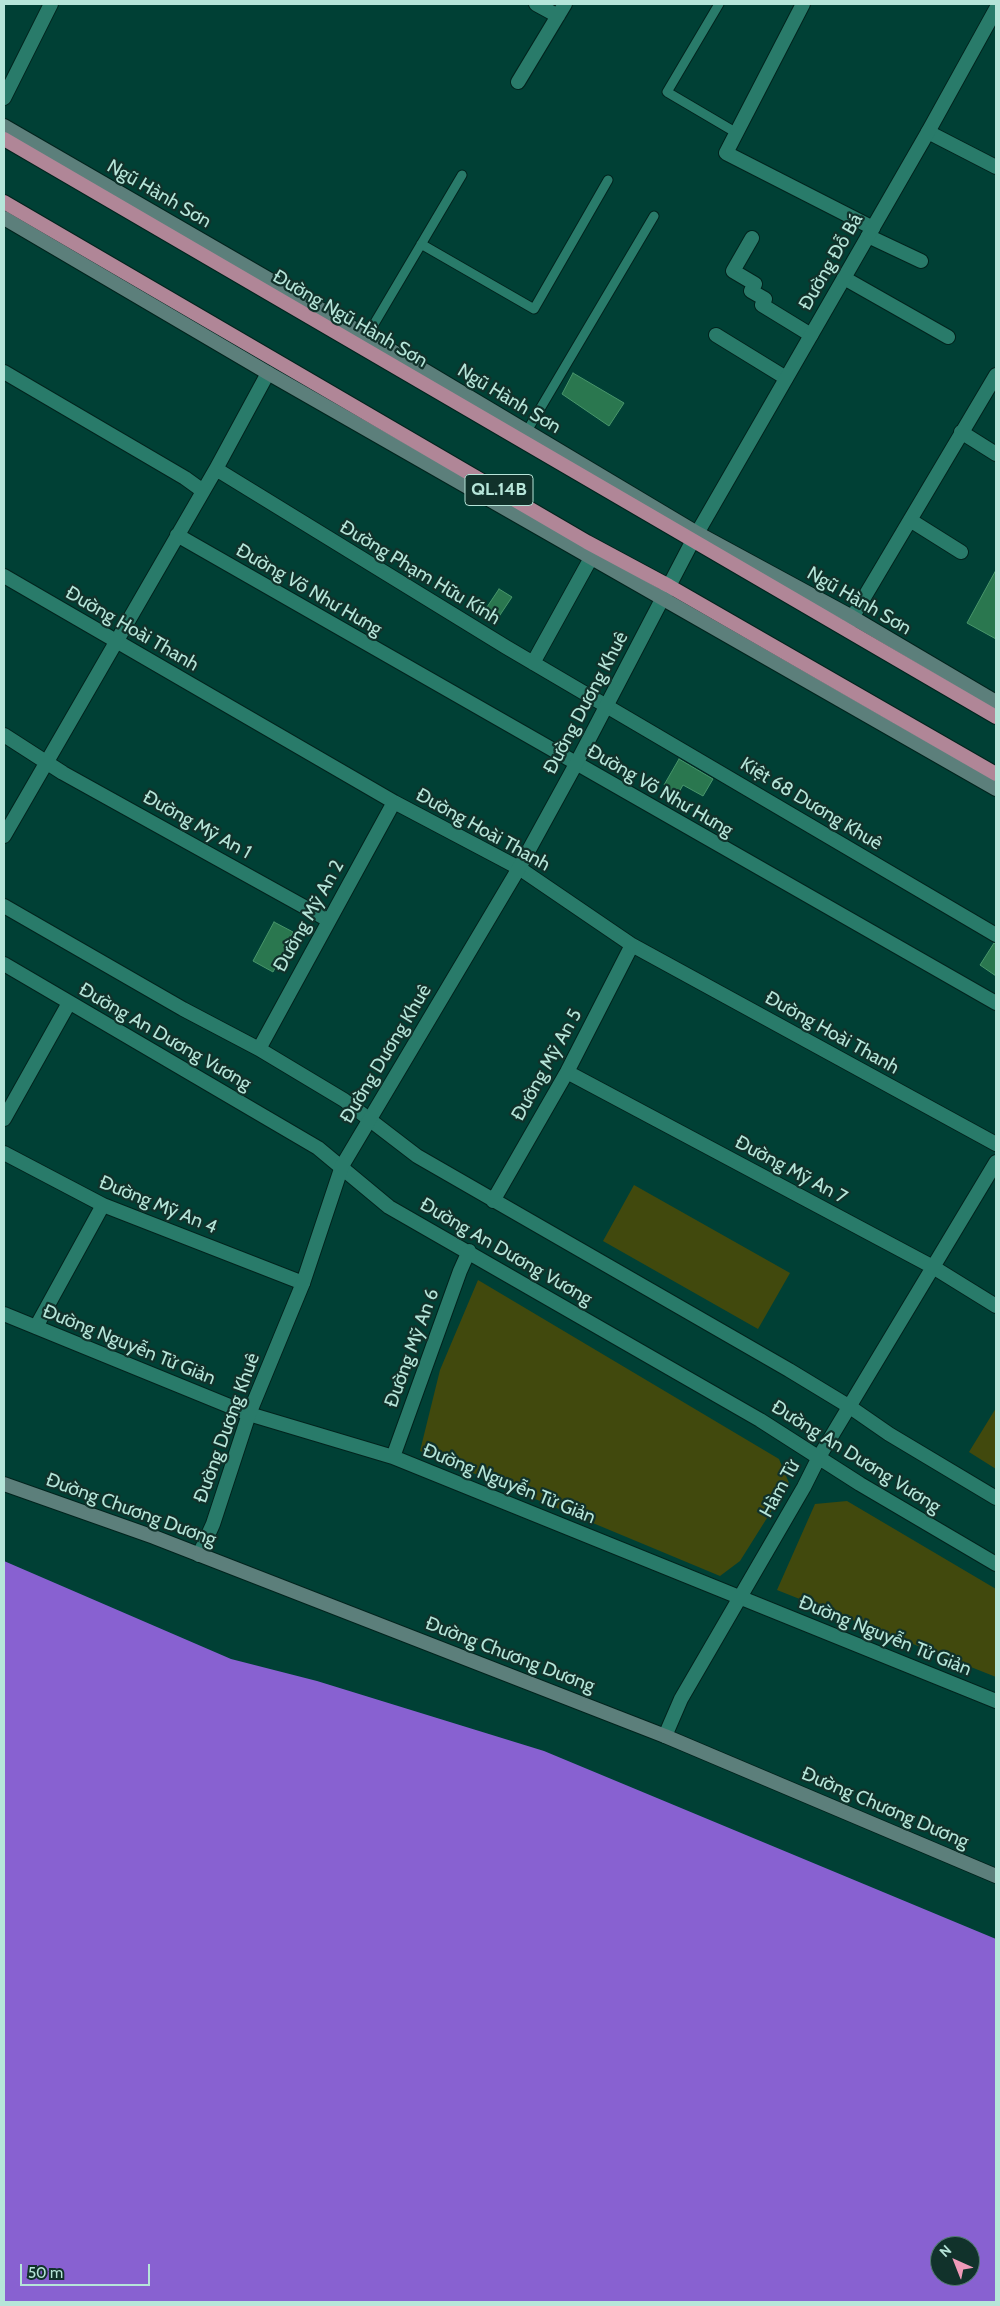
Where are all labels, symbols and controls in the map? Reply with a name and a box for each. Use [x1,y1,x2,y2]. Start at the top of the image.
street label: Ngũ Hành Sơn [103,155,215,233]
street label: Đường Đỗ Bá [794,210,868,314]
street label: Đường Ngũ Hành Sơn [268,265,432,373]
street label: Ngũ Hành Sơn [453,359,565,439]
road number: QL.14B [465,474,533,506]
street label: Đường Phạm Hữu Kính [336,516,504,630]
street label: Đường Võ Như Hưng [232,539,386,641]
street label: Ngũ Hành Sơn [803,562,915,640]
street label: Đường Hoài Thanh [61,582,203,676]
street label: Đường Dương Khuê [539,628,633,778]
street label: Đường Võ Như Hưng [583,740,737,842]
street label: Kiệt 68 Dương Khuê [736,753,886,855]
street label: Đường Hoài Thanh [412,784,554,876]
street label: Đường Mỹ An 1 [139,786,255,864]
street label: Đường Mỹ An 2 [269,856,349,976]
street label: Đường An Dương Vương [75,978,255,1096]
street label: Đường Dương Khuê [336,980,436,1128]
street label: Đường Hoài Thanh [761,987,903,1079]
street label: Đường Mỹ An 5 [507,1005,587,1125]
street label: Đường Mỹ An 7 [731,1131,851,1209]
street label: Đường Mỹ An 4 [96,1171,220,1239]
street label: Đường An Dương Vương [416,1193,596,1311]
street label: Đường Mỹ An 6 [380,1285,444,1411]
street label: Đường Nguyễn Tử Giản [39,1300,219,1390]
street label: Đường Dương Khuê [189,1350,265,1506]
street label: Đường An Dương Vương [767,1396,945,1518]
street label: Đường Nguyễn Tử Giản [419,1439,599,1529]
street label: Hàm Tử [755,1456,805,1522]
street label: Đường Chương Dương [43,1469,219,1551]
street label: Đường Nguyễn Tử Giản [795,1591,975,1681]
street label: Đường Chương Dương [422,1612,598,1698]
street label: Đường Chương Dương [798,1762,972,1854]
north arrow [930,2236,980,2286]
text: N [935,2241,955,2261]
scale bar [22,2254,152,2286]
text: 50 m [28,2264,63,2282]

